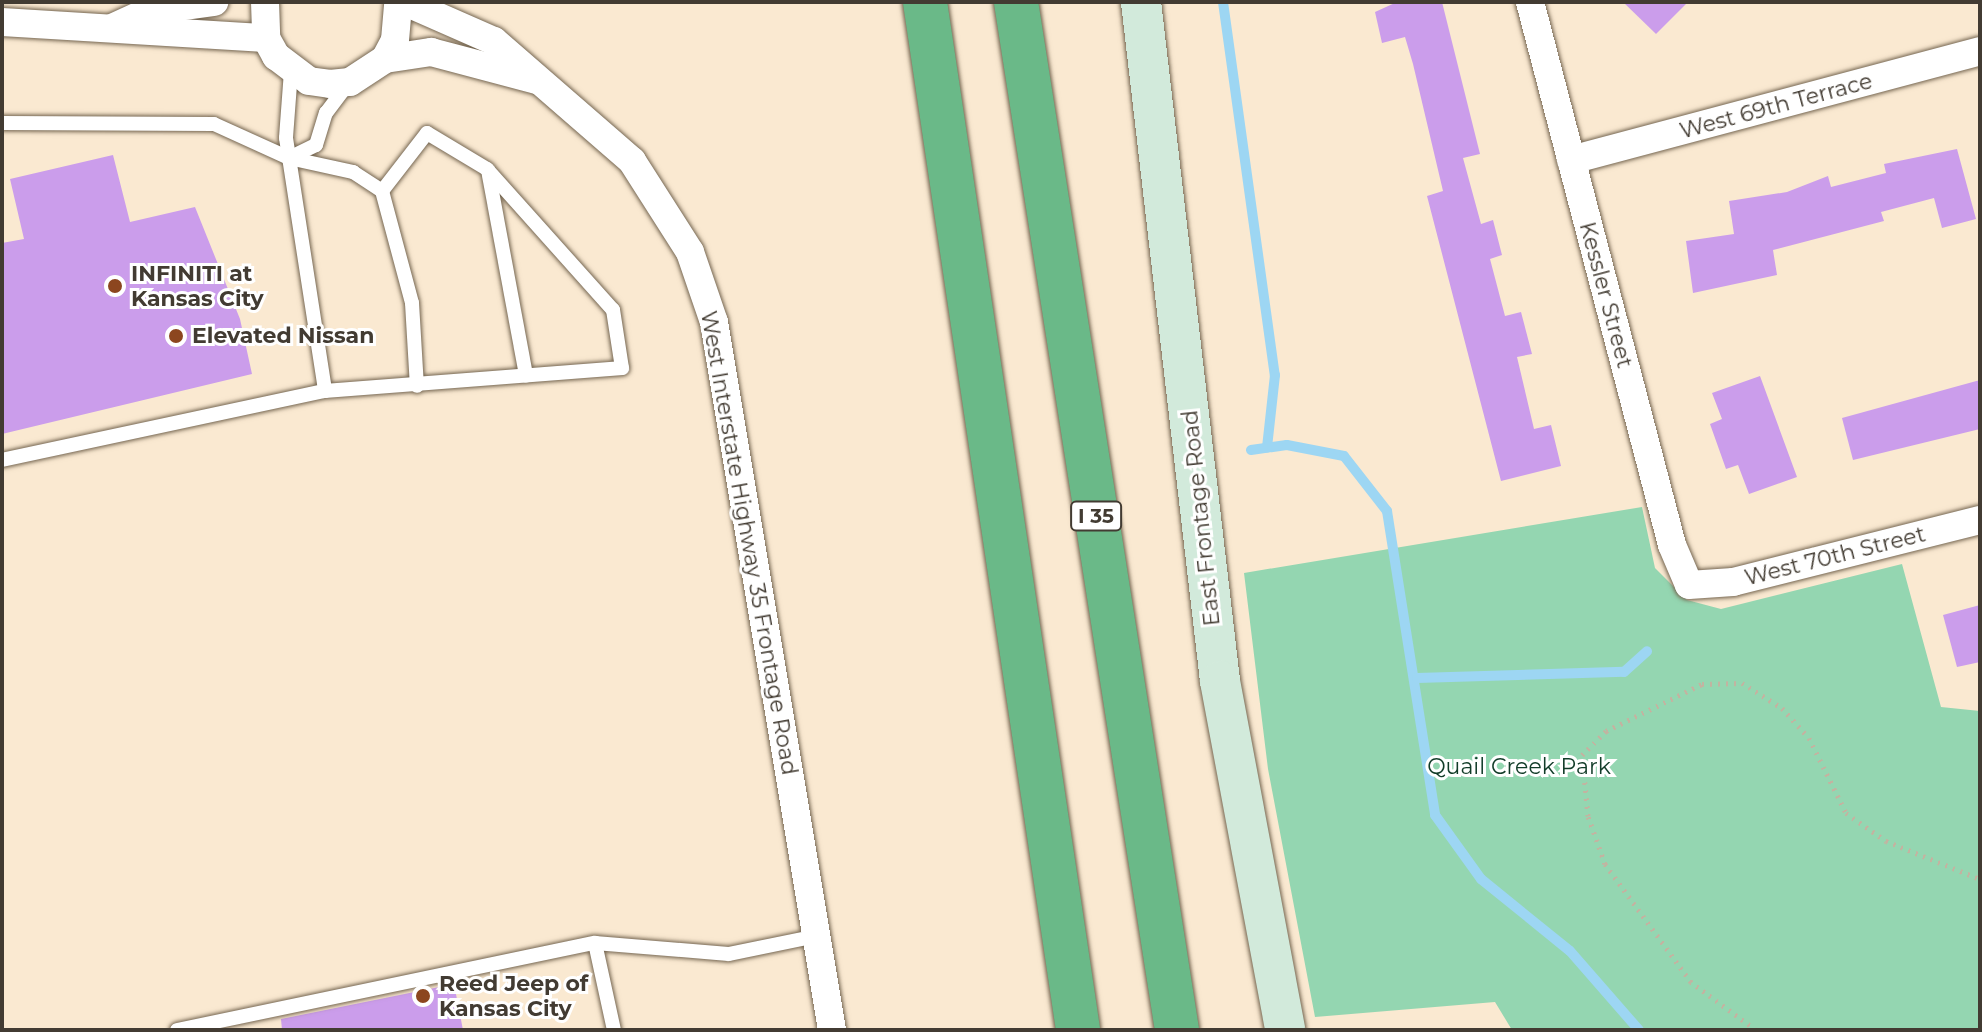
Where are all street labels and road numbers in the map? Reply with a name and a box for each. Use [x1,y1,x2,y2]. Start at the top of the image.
street label: West 69th Terrace [1677,68,1875,144]
street label: Kessler Street [1574,219,1638,371]
street label: West Interstate Highway 35 Frontage Road [695,309,803,777]
street label: East Frontage Road [1177,409,1225,627]
road number: I 35 [1070,500,1122,532]
street label: West 70th Street [1742,521,1928,591]

